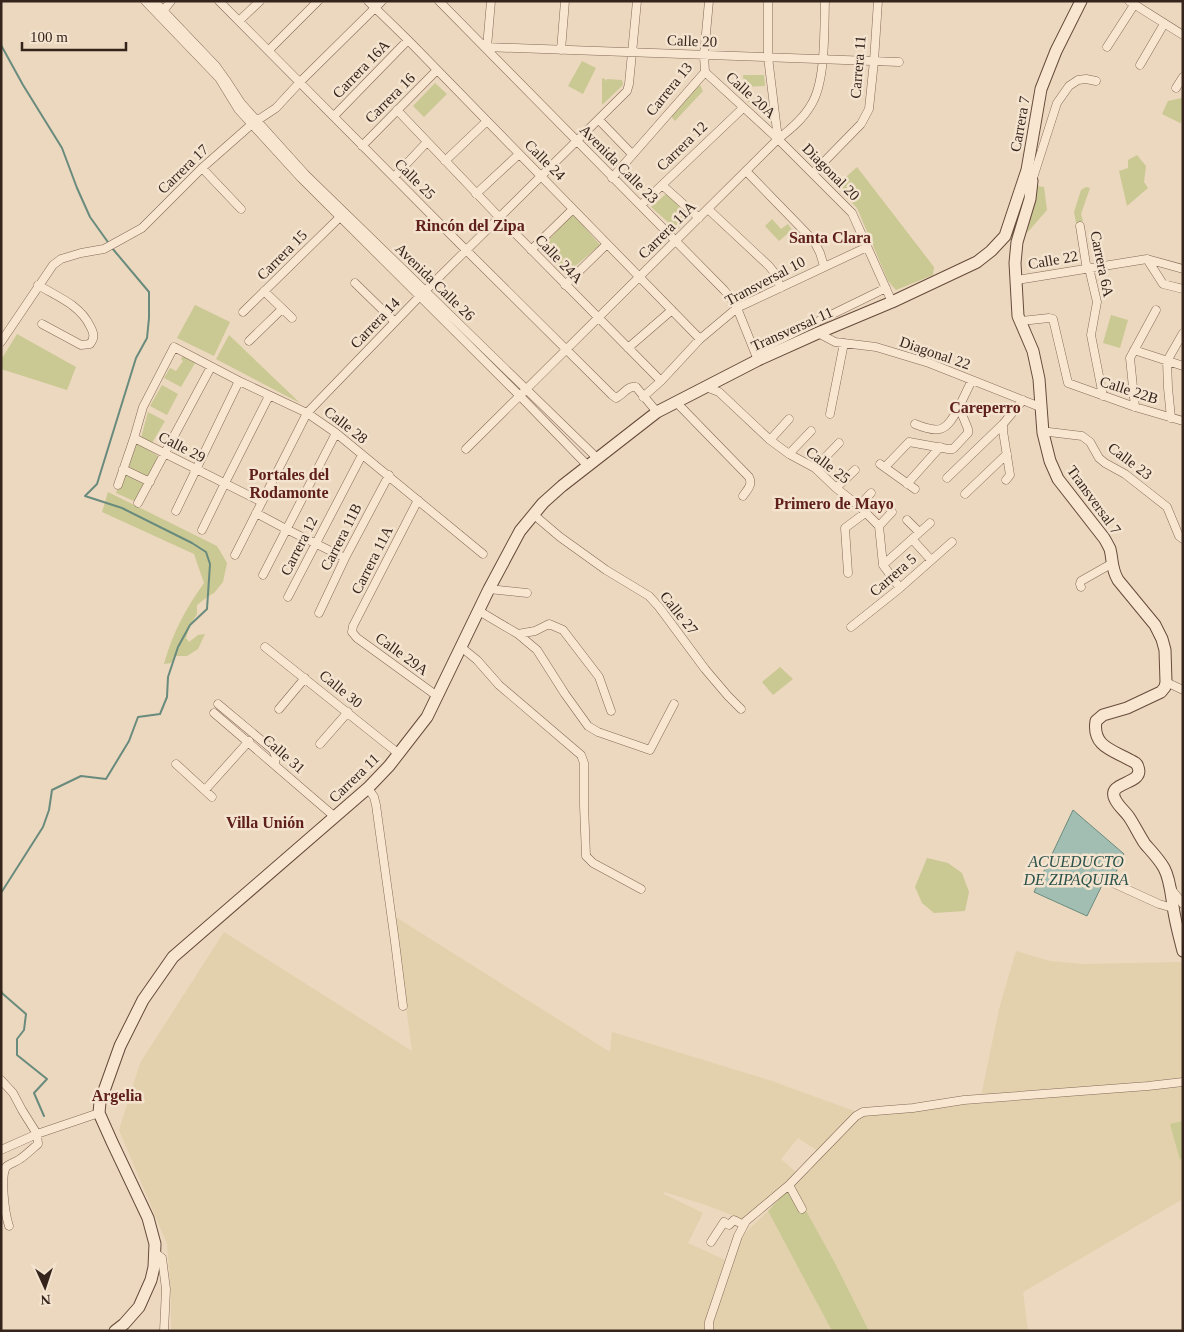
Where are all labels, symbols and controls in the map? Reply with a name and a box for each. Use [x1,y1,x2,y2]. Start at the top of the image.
scale bar [22,20,126,52]
text: 100 m [30,29,68,45]
street label: Calle 20 [667,32,717,50]
street label: Carrera 11 [847,35,869,99]
street label: Carrera 16A [329,36,393,102]
street label: Carrera 13 [643,59,695,119]
street label: Carrera 16 [361,69,419,127]
street label: Calle 20A [723,69,779,122]
street label: Carrera 7 [1007,94,1033,153]
street label: Carrera 12 [654,118,710,174]
street label: Avenida Calle 23 [577,122,661,206]
street label: Calle 24 [522,137,569,184]
street label: Diagonal 20 [799,140,863,204]
street label: Carrera 17 [155,141,212,197]
street label: Calle 25 [392,156,438,202]
street label: Carrera 11A [635,198,699,262]
district label: Rincón del Zipa [415,217,525,235]
street label: Carrera 15 [254,227,310,283]
district label: Santa Clara [789,229,871,246]
street label: Carrera 6A [1087,230,1117,299]
street label: Calle 24A [532,231,586,287]
street label: Avenida Calle 26 [392,240,478,324]
street label: Calle 22 [1027,248,1079,272]
street label: Transversal 10 [722,253,808,309]
street label: Carrera 14 [347,294,403,351]
street label: Transversal 11 [749,304,835,354]
street label: Diagonal 22 [898,333,972,373]
street label: Calle 22B [1098,373,1160,407]
district label: Careperro [949,399,1021,417]
street label: Calle 28 [321,403,371,447]
street label: Calle 29 [156,428,208,466]
street label: Calle 23 [1105,439,1155,483]
street label: Calle 25 [803,443,853,487]
street label: Transversal 7 [1064,463,1124,538]
district label: Portales del Rodamonte [249,466,330,501]
district label: Primero de Mayo [774,495,894,513]
street label: Carrera 11B [317,501,365,573]
street label: Carrera 12 [277,514,321,578]
street label: Carrera 11A [348,523,396,597]
street label: Carrera 5 [867,551,919,599]
street label: Calle 27 [657,588,701,638]
street label: Calle 29A [373,630,432,679]
street label: Calle 30 [316,667,366,711]
street label: Calle 31 [260,731,308,777]
street label: Carrera 11 [326,750,382,806]
district label: Villa Unión [226,814,304,831]
water label: ACUEDUCTO DE ZIPAQUIRA [1022,853,1129,888]
district label: Argelia [92,1087,142,1105]
north arrow [20,1262,70,1312]
text: N [40,1292,51,1307]

